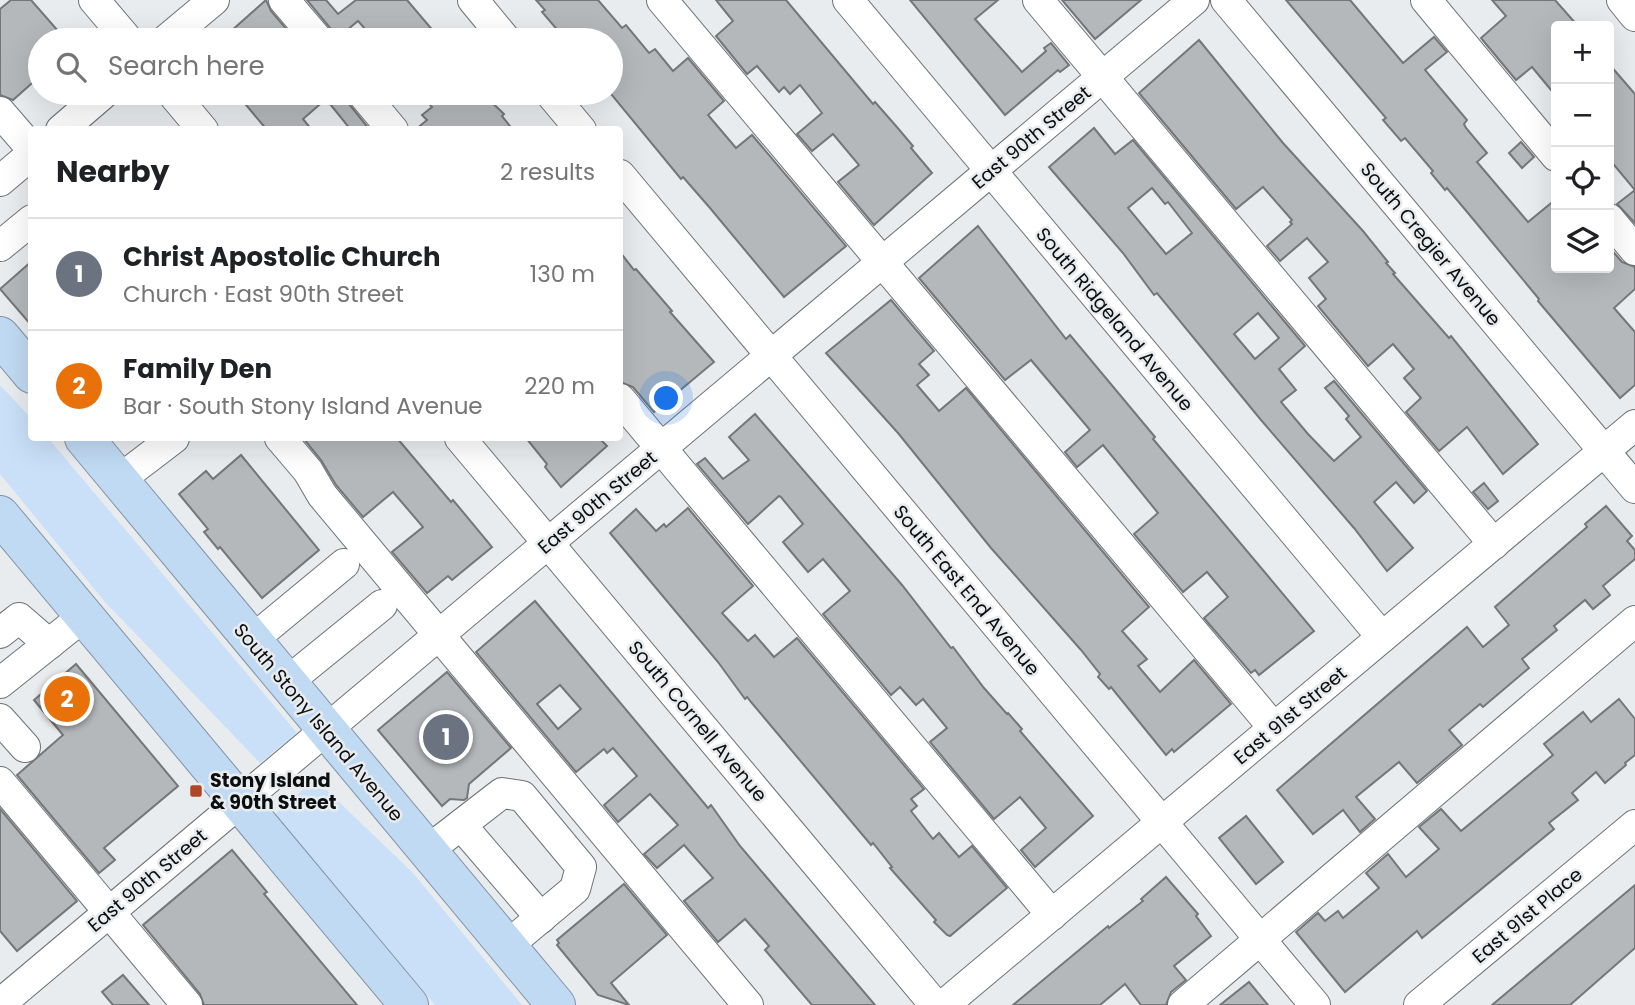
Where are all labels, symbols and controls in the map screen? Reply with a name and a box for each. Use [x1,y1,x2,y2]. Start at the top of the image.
map controls [1551,21,1614,273]
button: + [1551,21,1614,84]
search box [28,28,623,105]
icon: search [52,48,90,86]
text: Search here [108,48,265,84]
street label: East 90th Street [966,79,1097,195]
button: − [1551,84,1614,147]
button: locate [1551,147,1614,210]
text: Nearby [56,150,170,193]
text: 2 results [500,156,595,188]
street label: South Cregier Avenue [1354,157,1507,332]
button: layers [1551,210,1614,273]
street label: South Ridgeland Avenue [1030,222,1200,417]
text: Christ Apostolic Church [123,239,441,275]
text: 1 [75,258,83,290]
text: 130 m [530,258,595,290]
text: Church · East 90th Street [123,278,404,310]
text: Family Den [123,351,272,387]
text: 2 [72,370,86,402]
text: 220 m [524,370,595,402]
your location [649,381,683,415]
text: Bar · South Stony Island Avenue [123,390,483,422]
street label: East 90th Street [532,444,663,560]
street label: South East End Avenue [887,499,1046,681]
street label: South Stony Island Avenue [228,617,410,827]
street label: South Cornell Avenue [622,635,773,808]
street label: East 91st Street [1228,660,1353,771]
pin: 2 [44,673,90,725]
pin: 1 [423,711,469,763]
place label: Stony Island & 90th Street [210,767,337,816]
marker: Stony Island & 90th Street [188,783,204,799]
street label: East 90th Street [82,822,213,938]
street label: East 91st Place [1466,861,1588,970]

